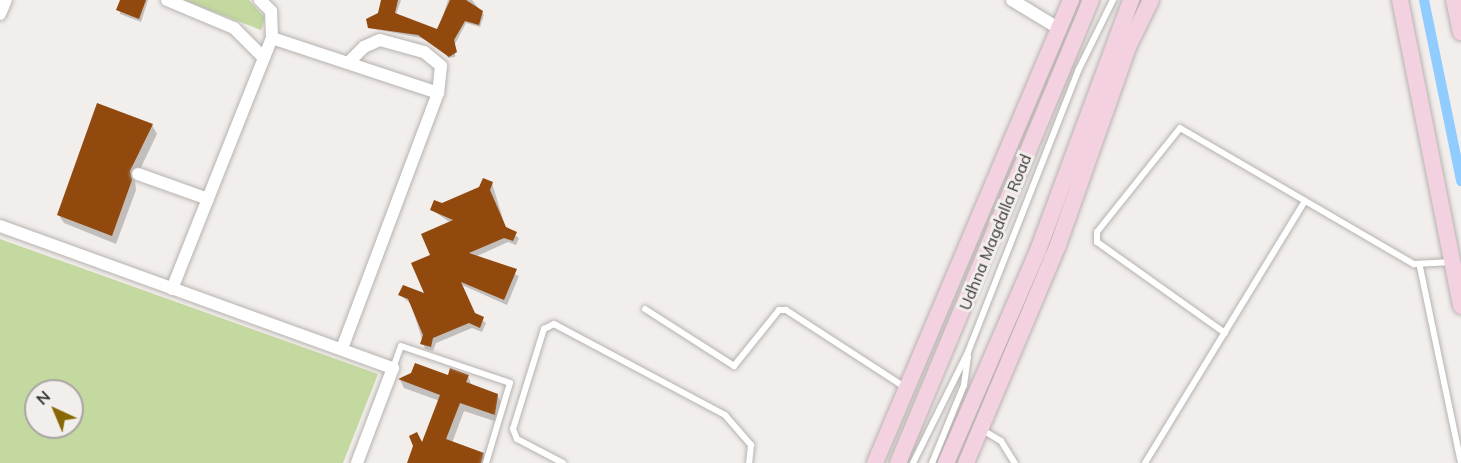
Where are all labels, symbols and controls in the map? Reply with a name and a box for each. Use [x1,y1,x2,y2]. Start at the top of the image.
street label: Udhna Magdalla Road [955,151,1035,313]
north arrow [24,379,84,439]
text: N [32,386,54,409]

